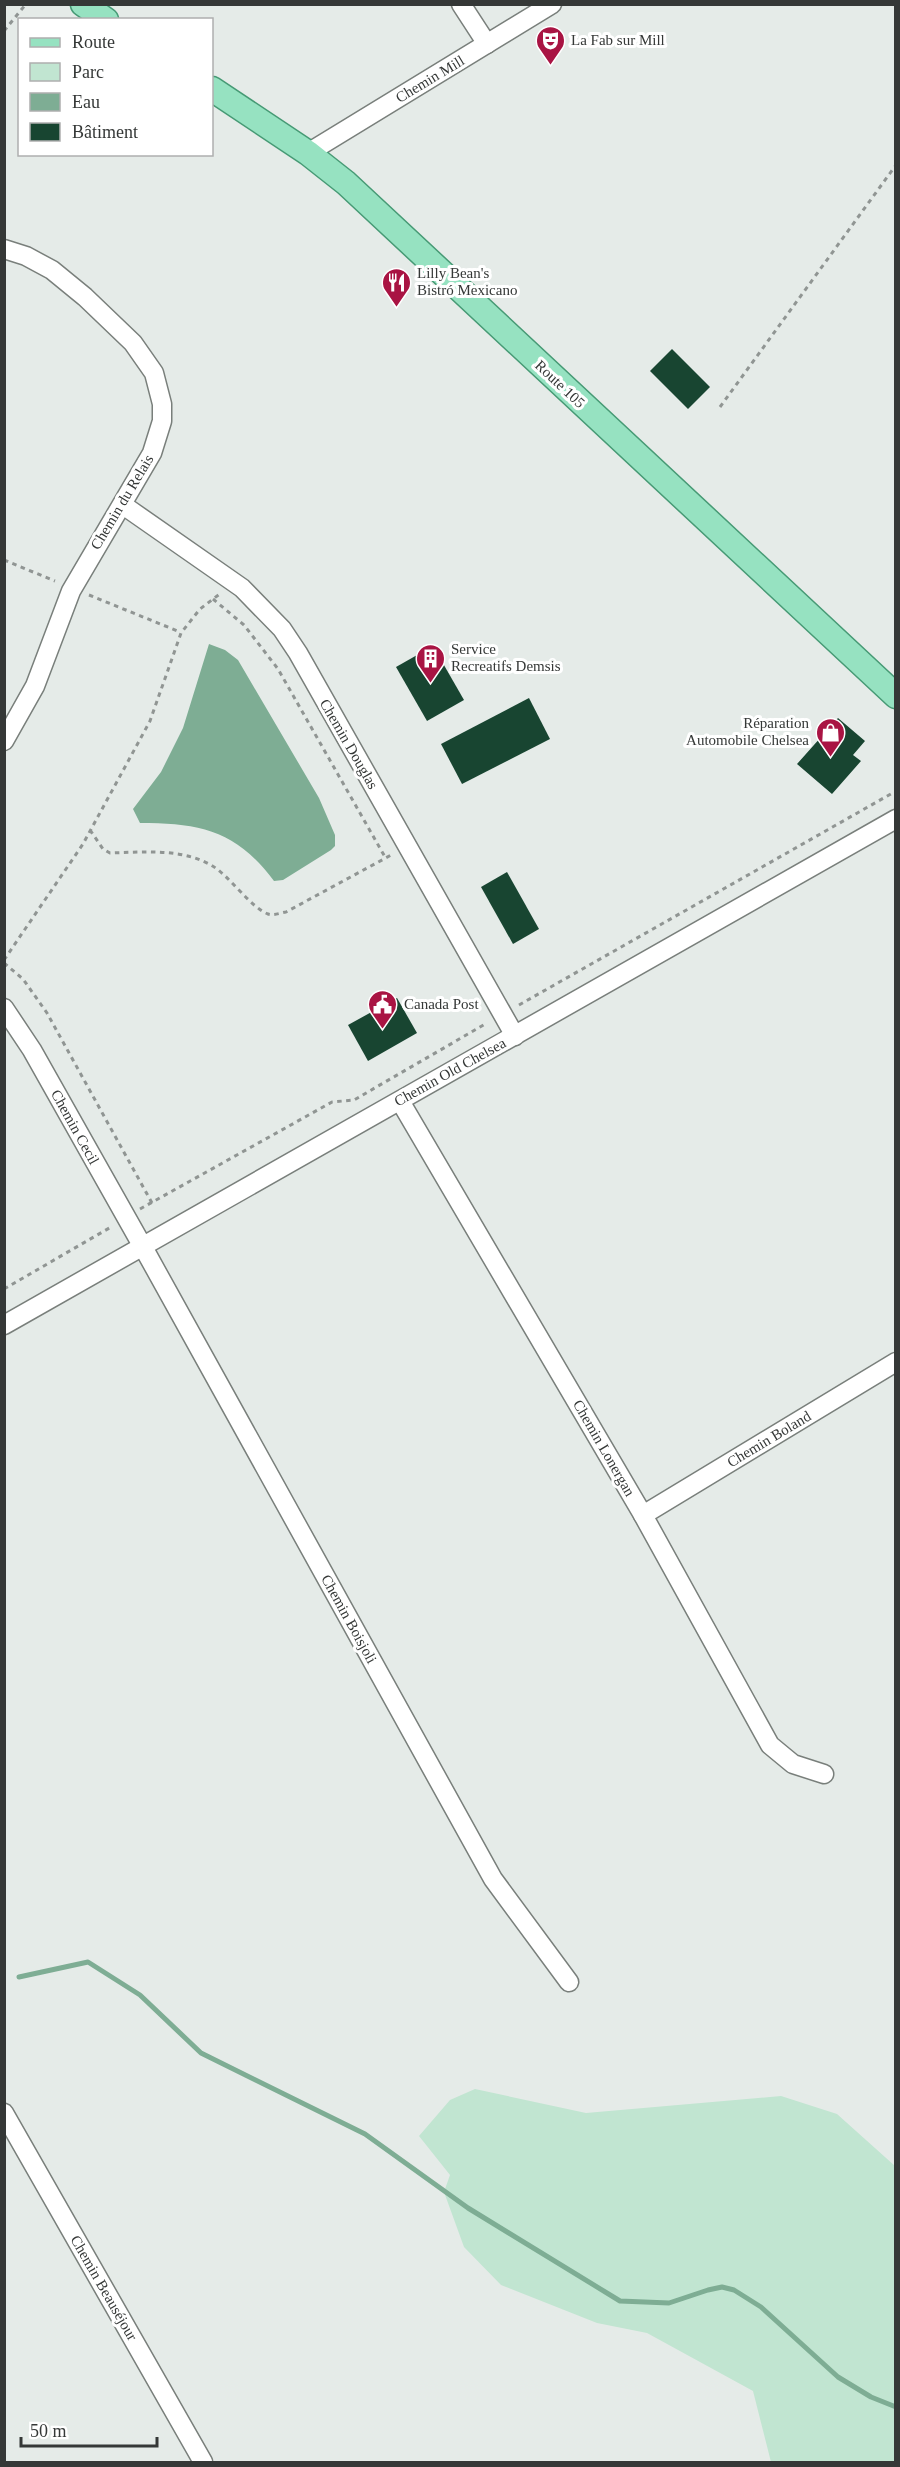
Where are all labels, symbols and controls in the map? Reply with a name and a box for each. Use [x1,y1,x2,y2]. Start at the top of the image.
legend [18,18,213,156]
theatre icon: La Fab sur Mill [534,24,566,66]
text: Route [72,32,115,52]
place label: La Fab sur Mill [571,32,665,48]
street label: Chemin Mill [393,52,467,106]
text: Parc [72,62,104,82]
text: Eau [72,92,100,112]
text: Bâtiment [72,122,138,142]
place label: Lilly Bean's Bistró Mexicano [417,265,517,298]
restaurant icon: Lilly Bean's Bistró Mexicano [380,266,412,308]
street label: Route 105 [532,357,588,411]
street label: Chemin du Relais [87,452,157,552]
place label: Service Recreatifs Demsis [451,641,561,674]
building icon: Service Recreatifs Demsis [414,642,446,684]
street label: Chemin Douglas [317,696,381,792]
place label: Réparation Automobile Chelsea [686,715,809,748]
shop icon: Réparation Automobile Chelsea [814,716,846,758]
public building icon: Canada Post [367,988,399,1030]
place label: Canada Post [404,996,479,1012]
street label: Chemin Old Chelsea [391,1035,509,1109]
street label: Chemin Cecil [48,1087,102,1167]
street label: Chemin Lonergan [570,1397,638,1499]
street label: Chemin Boland [724,1408,814,1470]
street label: Chemin Boisjoli [318,1572,380,1666]
street label: Chemin Beauséjour [67,2233,141,2343]
scale bar [21,2410,158,2448]
text: 50 m [30,2421,67,2441]

